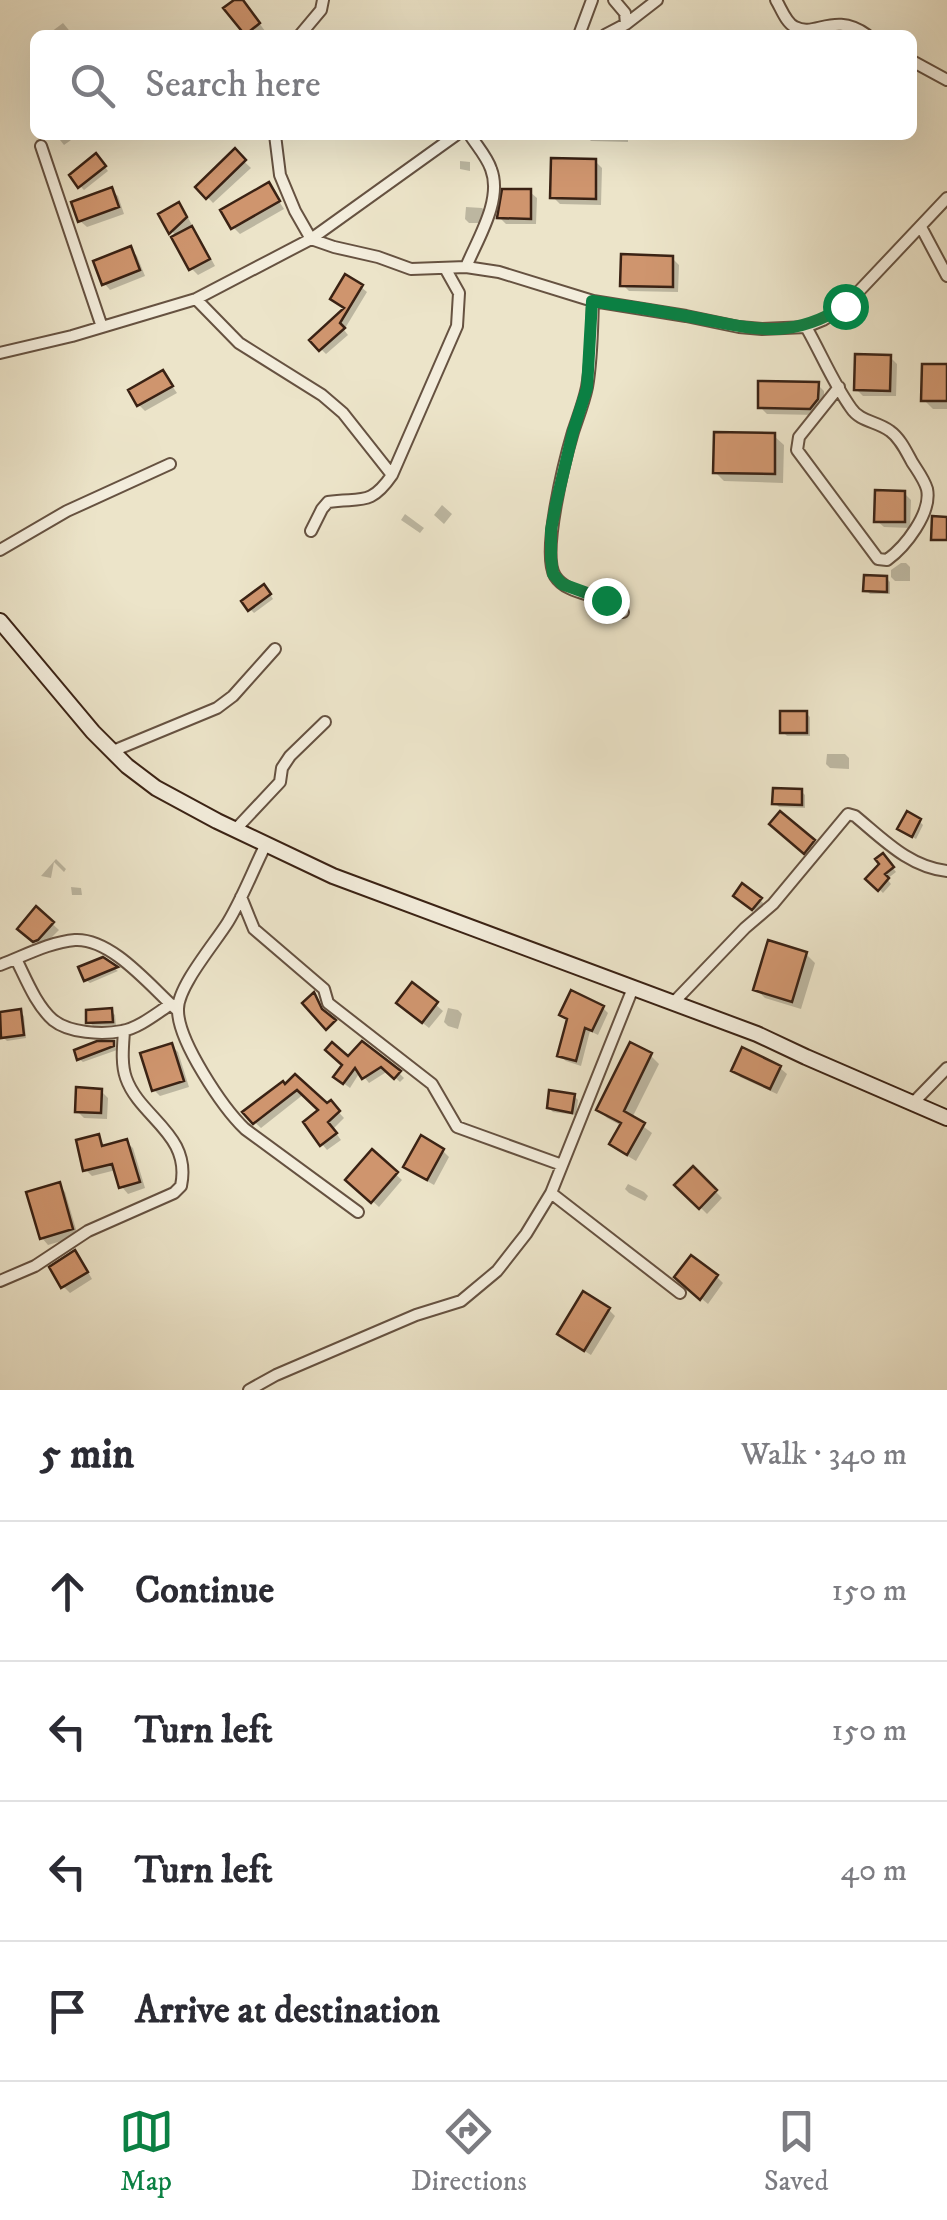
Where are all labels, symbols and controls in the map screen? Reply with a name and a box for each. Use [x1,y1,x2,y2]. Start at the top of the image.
search box [30,30,917,140]
icon: search [65,58,120,113]
text: Search here [145,61,321,109]
route start [823,284,869,330]
route end [584,578,630,624]
text: 5 min [40,1429,134,1481]
text: Walk · 340 m [741,1435,907,1475]
icon: ahead [40,1564,95,1619]
text: Continue [135,1567,274,1615]
text: 150 m [831,1571,907,1611]
icon: left [40,1704,95,1759]
text: Turn left [135,1707,273,1755]
text: 150 m [831,1711,907,1751]
icon: left [40,1844,95,1899]
text: Turn left [135,1847,273,1895]
text: 40 m [840,1851,907,1891]
icon: arrive [40,1984,95,2039]
text: Arrive at destination [135,1987,440,2035]
tab: Map [119,2104,174,2199]
tab: Directions [411,2104,527,2199]
tab: Saved [764,2104,828,2199]

